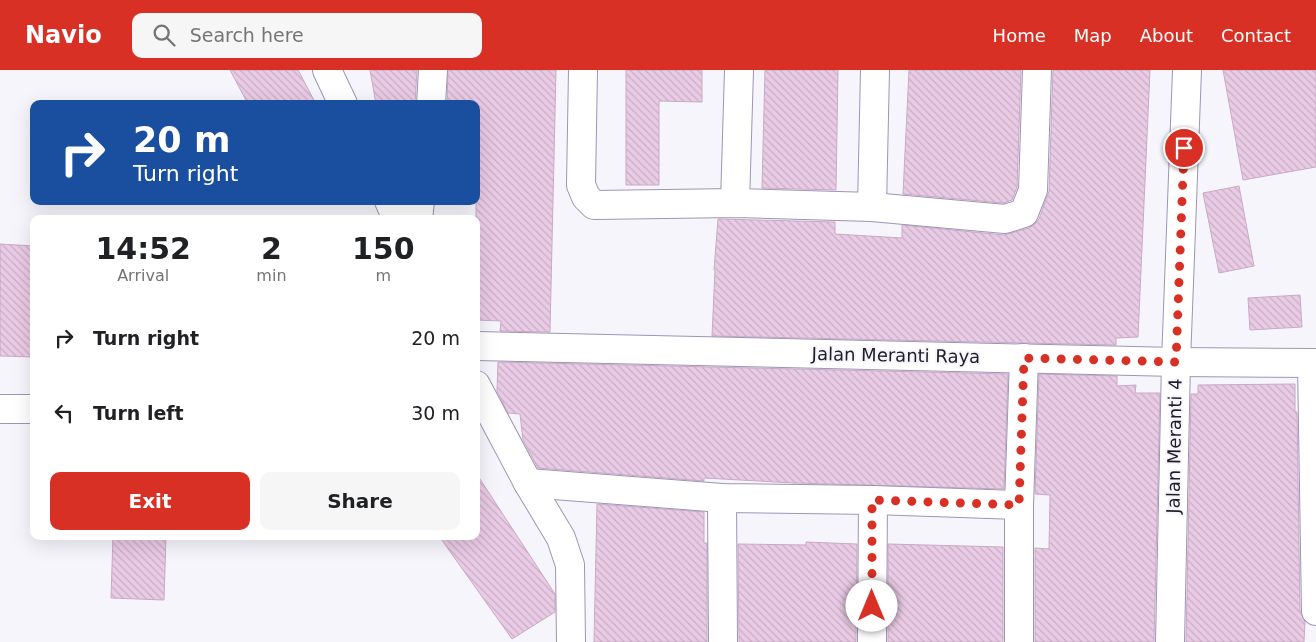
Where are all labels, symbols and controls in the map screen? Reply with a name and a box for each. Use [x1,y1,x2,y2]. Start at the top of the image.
search box [132,13,482,58]
text: Navio [25,21,102,49]
icon: search [150,21,178,49]
text: Search here [190,24,304,46]
text: Home [993,25,1046,46]
text: Map [1074,25,1112,46]
text: About [1140,25,1193,46]
text: Contact [1221,25,1291,46]
icon: right [50,120,115,185]
text: 20 m [133,120,230,160]
pin [1163,127,1205,169]
icon: arrive [1170,134,1198,162]
text: Turn right [133,161,238,186]
text: 14:52 [95,231,191,266]
text: 2 [261,231,282,266]
text: 150 [352,231,415,266]
text: Arrival [117,266,169,285]
text: min [256,266,287,285]
text: m [375,266,391,285]
icon: right [50,324,78,352]
text: Turn right [93,327,199,349]
text: 20 m [411,327,460,349]
street label: Jalan Meranti Raya [811,343,980,367]
street label: Jalan Meranti 4 [1162,378,1186,515]
icon: left [50,399,78,427]
text: Turn left [93,402,184,424]
text: 30 m [411,402,460,424]
button: Exit [50,472,250,530]
button: Share [260,472,460,530]
position arrow [845,579,897,631]

